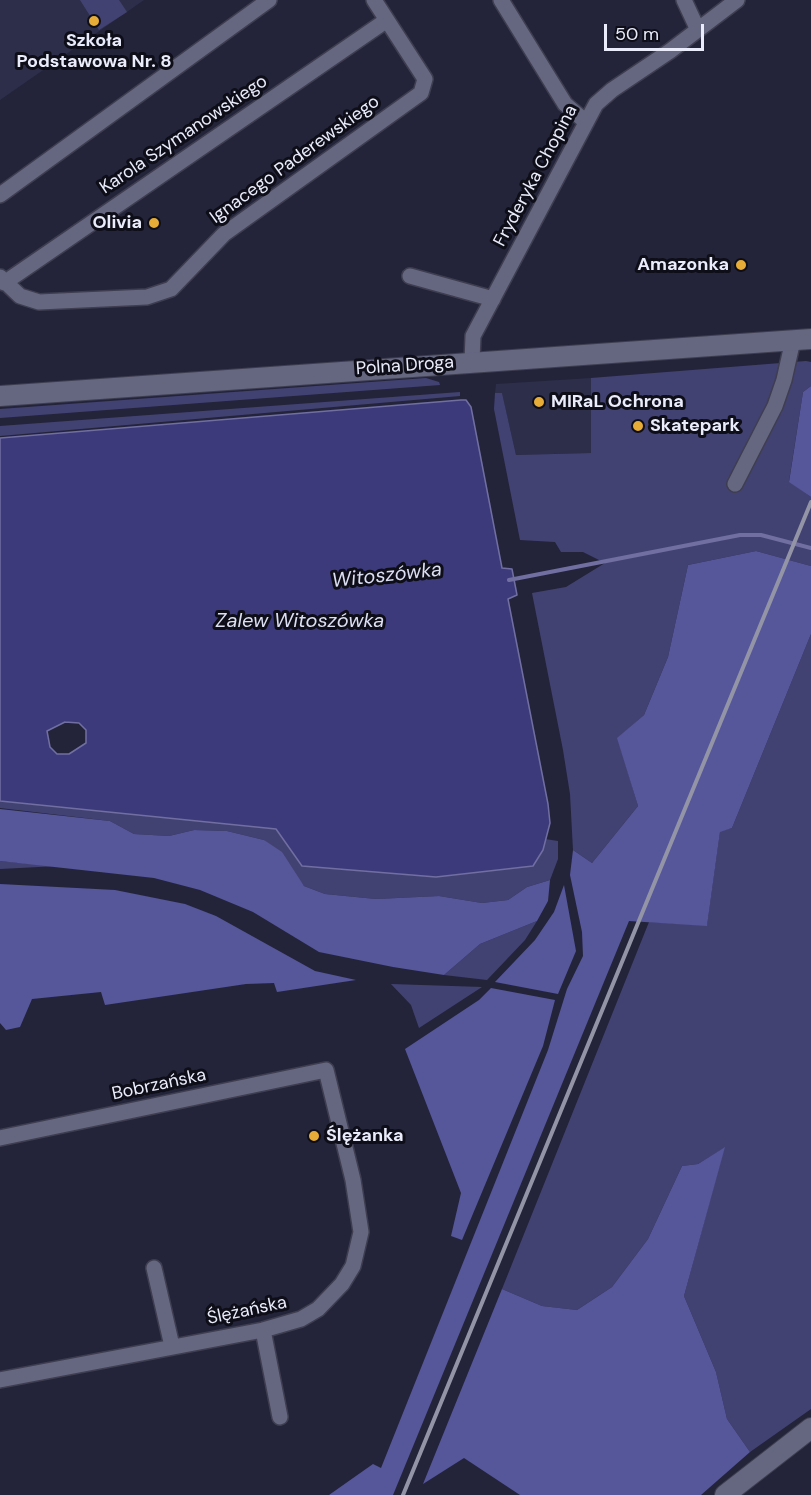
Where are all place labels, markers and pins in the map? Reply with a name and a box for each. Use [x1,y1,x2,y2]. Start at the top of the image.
marker: Szkoła Podstawowa Nr. 8 [87,14,101,28]
place label: Szkoła Podstawowa Nr. 8 [16,30,172,72]
place label: Olivia [93,212,142,234]
marker: Olivia [147,216,161,230]
place label: Amazonka [637,254,729,276]
marker: Amazonka [734,258,748,272]
place label: MIRaL Ochrona [551,391,684,413]
marker: MIRaL Ochrona [532,395,546,409]
place label: Skatepark [650,415,740,437]
marker: Skatepark [631,419,645,433]
place label: Ślężanka [326,1125,404,1147]
marker: Ślężanka [307,1129,321,1143]

